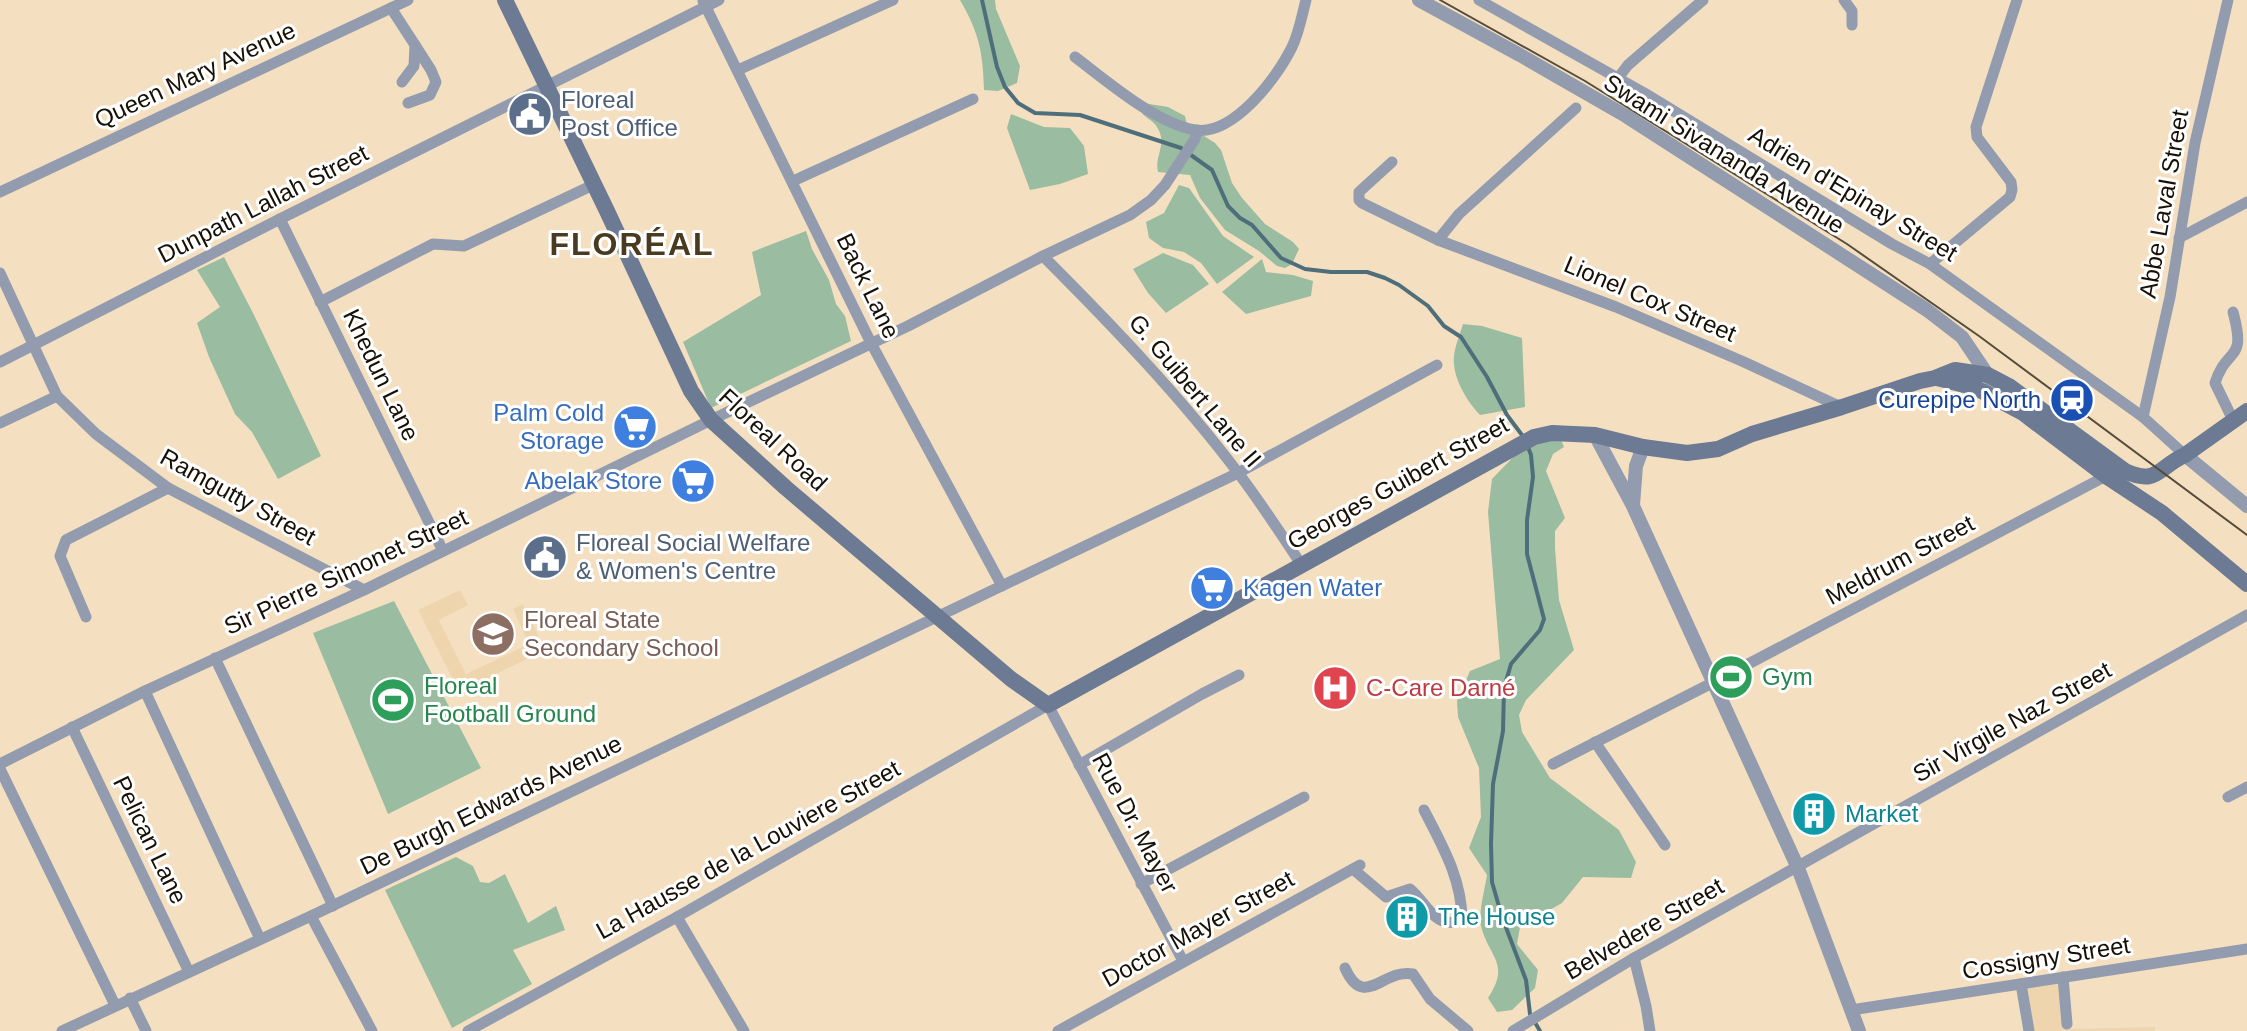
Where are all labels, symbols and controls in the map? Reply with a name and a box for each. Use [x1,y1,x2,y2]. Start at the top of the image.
street label: Queen Mary Avenue [90,16,299,133]
street label: Swami Sivananda Avenue [1599,68,1849,239]
place label: Floreal Post Office [561,86,678,141]
public building icon: Floreal Post Office [506,90,554,138]
street label: Abbe Laval Street [2134,107,2193,300]
street label: Adrien d'Epinay Street [1744,121,1963,267]
street label: Dunpath Lallah Street [153,139,373,268]
district label: FLORÉAL [549,226,715,262]
street label: Back Lane [831,229,905,343]
street label: Lionel Cox Street [1560,250,1741,347]
street label: Khedun Lane [338,305,425,445]
street label: G. Guibert Lane II [1124,309,1267,472]
station icon: Curepipe North [2048,376,2096,424]
street label: Floreal Road [714,383,833,496]
place label: Curepipe North [1878,386,2041,413]
place label: Palm Cold Storage [493,399,604,454]
supermarket icon: Palm Cold Storage [611,403,659,451]
street label: Georges Guibert Street [1283,410,1513,555]
street label: Ramgutty Street [156,443,321,551]
supermarket icon: Abelak Store [669,457,717,505]
place label: Abelak Store [525,467,662,494]
street label: Sir Pierre Simonet Street [220,503,472,640]
street label: Meldrum Street [1821,509,1979,610]
place label: Floreal Social Welfare & Women's Centre [576,529,810,584]
public building icon: Floreal Social Welfare & Women's Centre [521,533,569,581]
supermarket icon: Kagen Water [1188,564,1236,612]
place label: Kagen Water [1243,574,1382,601]
place label: Floreal State Secondary School [524,606,719,661]
school or university icon: Floreal State Secondary School [469,610,517,658]
sports icon: Gym [1707,653,1755,701]
street label: Sir Virgile Naz Street [1908,656,2116,787]
place label: Gym [1762,663,1813,690]
hospital icon: C-Care Darné [1311,664,1359,712]
place label: Floreal Football Ground [424,672,596,727]
place label: C-Care Darné [1366,674,1515,701]
sports icon: Floreal Football Ground [369,676,417,724]
street label: De Burgh Edwards Avenue [356,729,626,880]
street label: Rue Dr. Mayer [1087,748,1184,897]
street label: La Hausse de la Louviere Street [591,754,905,944]
street label: Pelican Lane [108,771,193,908]
building icon: Market [1790,790,1838,838]
place label: Market [1845,800,1919,827]
street label: Doctor Mayer Street [1097,865,1298,992]
street label: Belvedere Street [1560,872,1728,985]
building icon: The House [1383,893,1431,941]
place label: The House [1438,903,1555,930]
street label: Cossigny Street [1960,931,2132,984]

